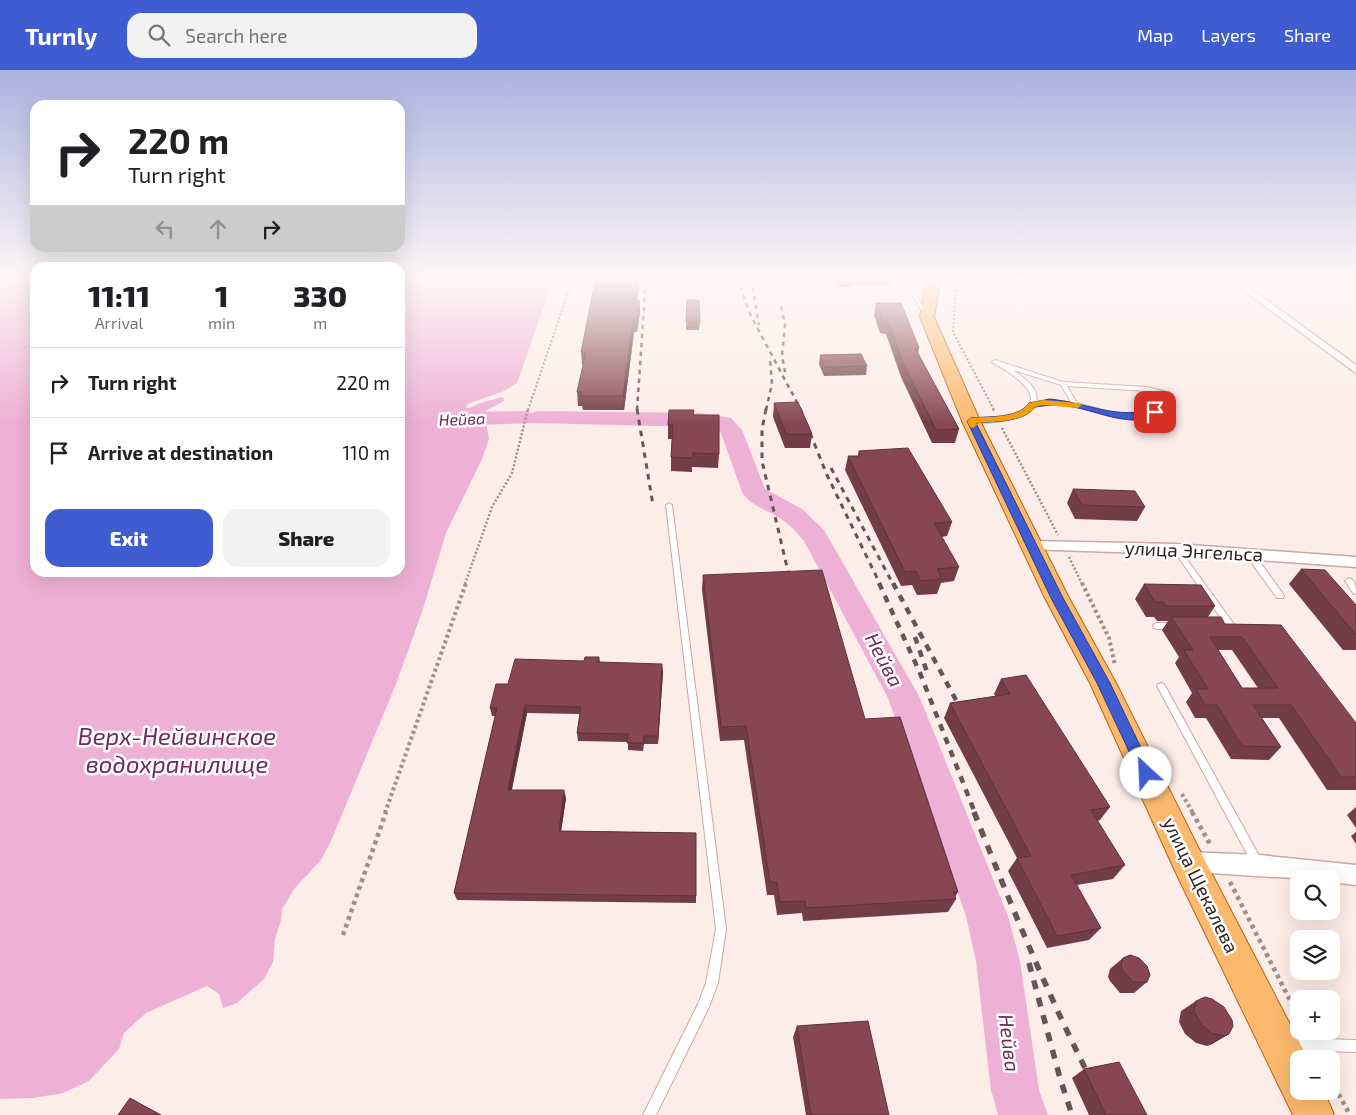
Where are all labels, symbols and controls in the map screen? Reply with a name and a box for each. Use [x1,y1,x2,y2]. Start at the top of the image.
search box [127,13,477,58]
text: Turnly [25,21,97,50]
icon: search [145,21,173,49]
text: Search here [185,24,287,47]
text: Map [1137,24,1173,46]
text: Layers [1201,24,1256,46]
text: Share [1284,24,1331,46]
text: 220 m [128,119,229,161]
icon: right [45,120,110,185]
text: Turn right [128,161,226,187]
icon: left [151,215,179,243]
icon: ahead [204,215,232,243]
icon: right [257,215,285,243]
text: 11:11 [88,277,150,313]
text: 1 [215,277,228,313]
text: 330 [293,277,347,313]
text: Arrival [95,313,143,332]
text: min [208,313,235,332]
text: m [313,313,327,332]
icon: right [45,369,73,397]
text: Turn right [88,371,176,394]
text: 220 m [336,371,390,394]
pin [1134,391,1176,433]
icon: arrive [1141,398,1169,426]
water label: Нейва [439,408,485,429]
icon: arrive [45,439,73,467]
text: Arrive at destination [88,441,273,464]
text: 110 m [343,441,390,464]
button: Exit [45,509,213,567]
button: Share [223,509,390,567]
street label: улица Энгельса [1124,535,1264,567]
water label: Нейва [861,628,909,691]
water label: Верх-Нейвинское водохранилище [78,721,276,778]
position arrow [1119,746,1171,798]
street label: улица Щекалева [1158,813,1244,957]
map controls [1290,870,1340,1100]
button: search [1290,870,1340,920]
button: layers [1290,930,1340,980]
button: + [1290,990,1340,1040]
water label: Нейва [995,1013,1025,1073]
button: − [1290,1050,1340,1100]

